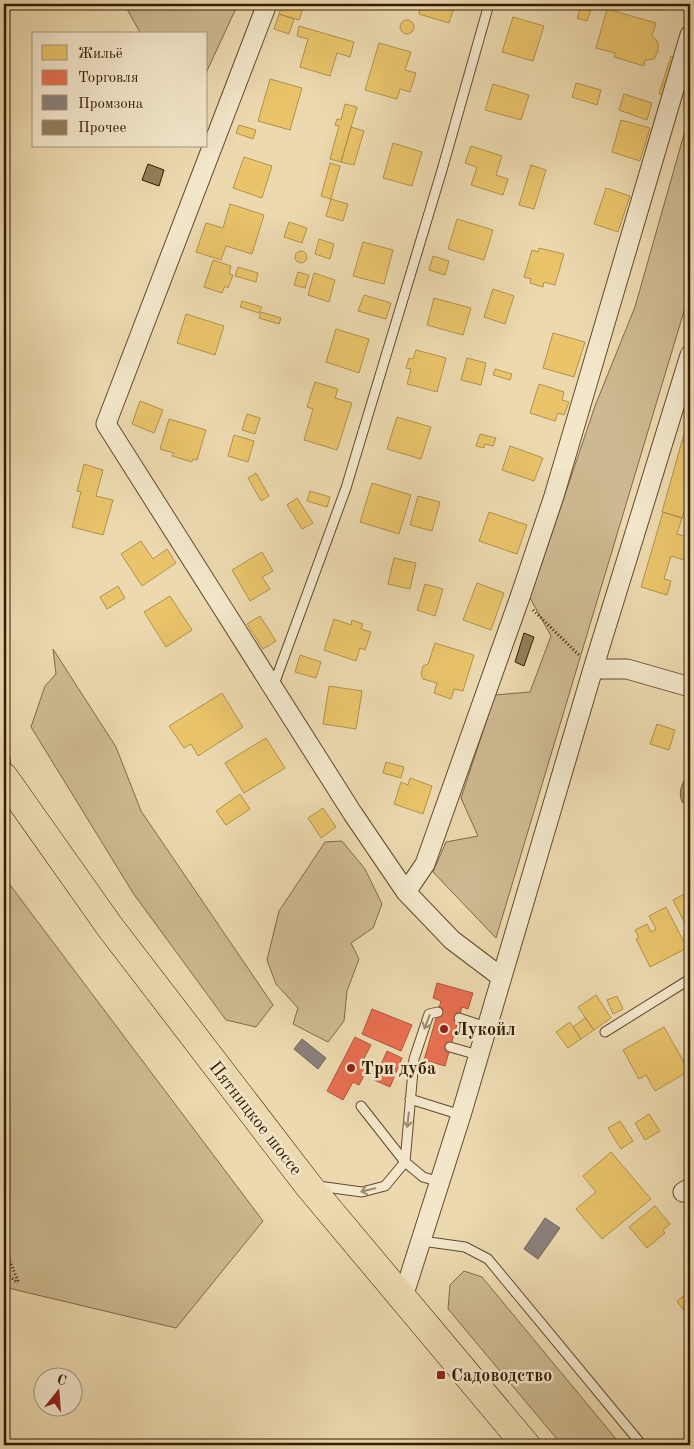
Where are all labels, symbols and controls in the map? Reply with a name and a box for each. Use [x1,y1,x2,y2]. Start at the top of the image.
legend [32,32,208,148]
text: Жильё [78,47,123,62]
text: Торговля [78,71,139,86]
text: Промзона [78,97,144,112]
text: Прочее [78,121,126,136]
one-way arrow [422,1014,431,1029]
place label: Лукойл [454,1021,516,1039]
marker: Лукойл [438,1023,450,1035]
street label: Пятницкое шоссе [205,1058,305,1179]
place label: Три дуба [361,1060,436,1078]
marker: Три дуба [345,1062,357,1074]
one-way arrow [403,1112,413,1128]
one-way arrow [361,1186,377,1195]
north arrow [32,1366,82,1416]
place label: Садоводство [451,1367,552,1385]
marker: Садоводство [435,1369,447,1381]
text: С [55,1372,68,1389]

